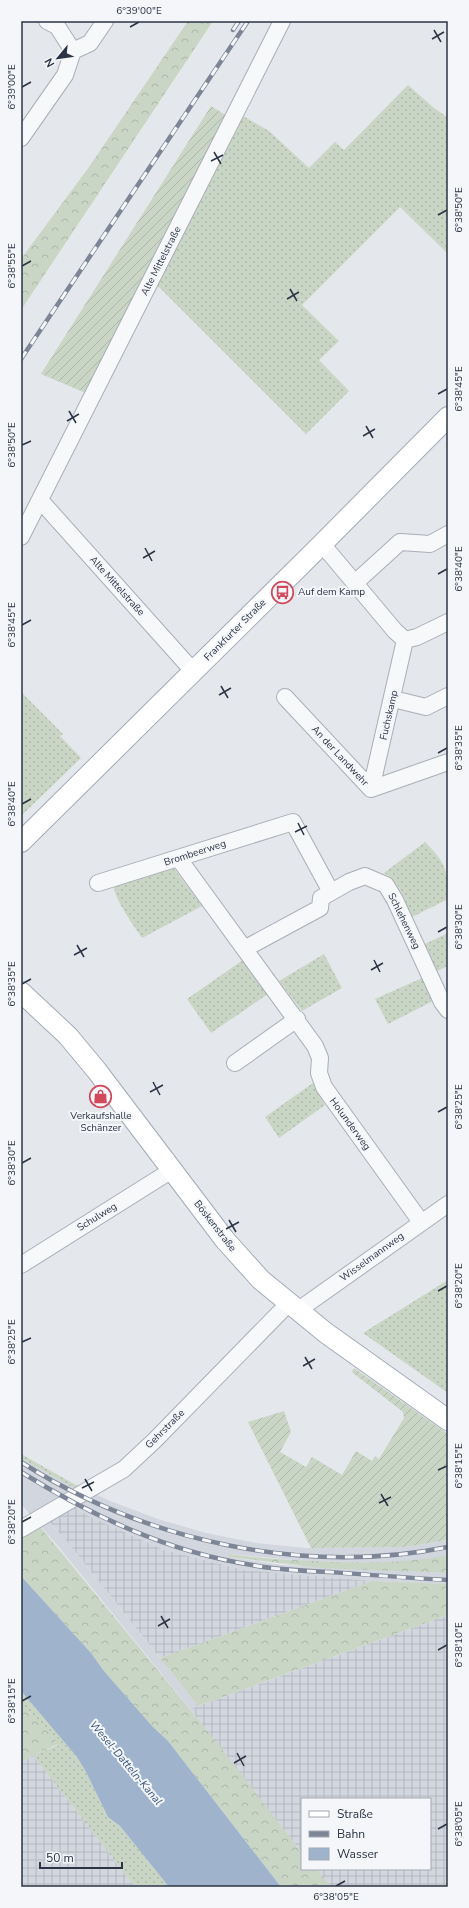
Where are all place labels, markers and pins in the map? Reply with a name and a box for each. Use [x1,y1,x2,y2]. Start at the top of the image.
bus stop icon: Auf dem Kamp [269,579,295,605]
place label: Auf dem Kamp [298,585,365,599]
shop icon: Verkaufshalle Schänzer [88,1083,114,1109]
place label: Verkaufshalle Schänzer [69,1109,132,1135]

